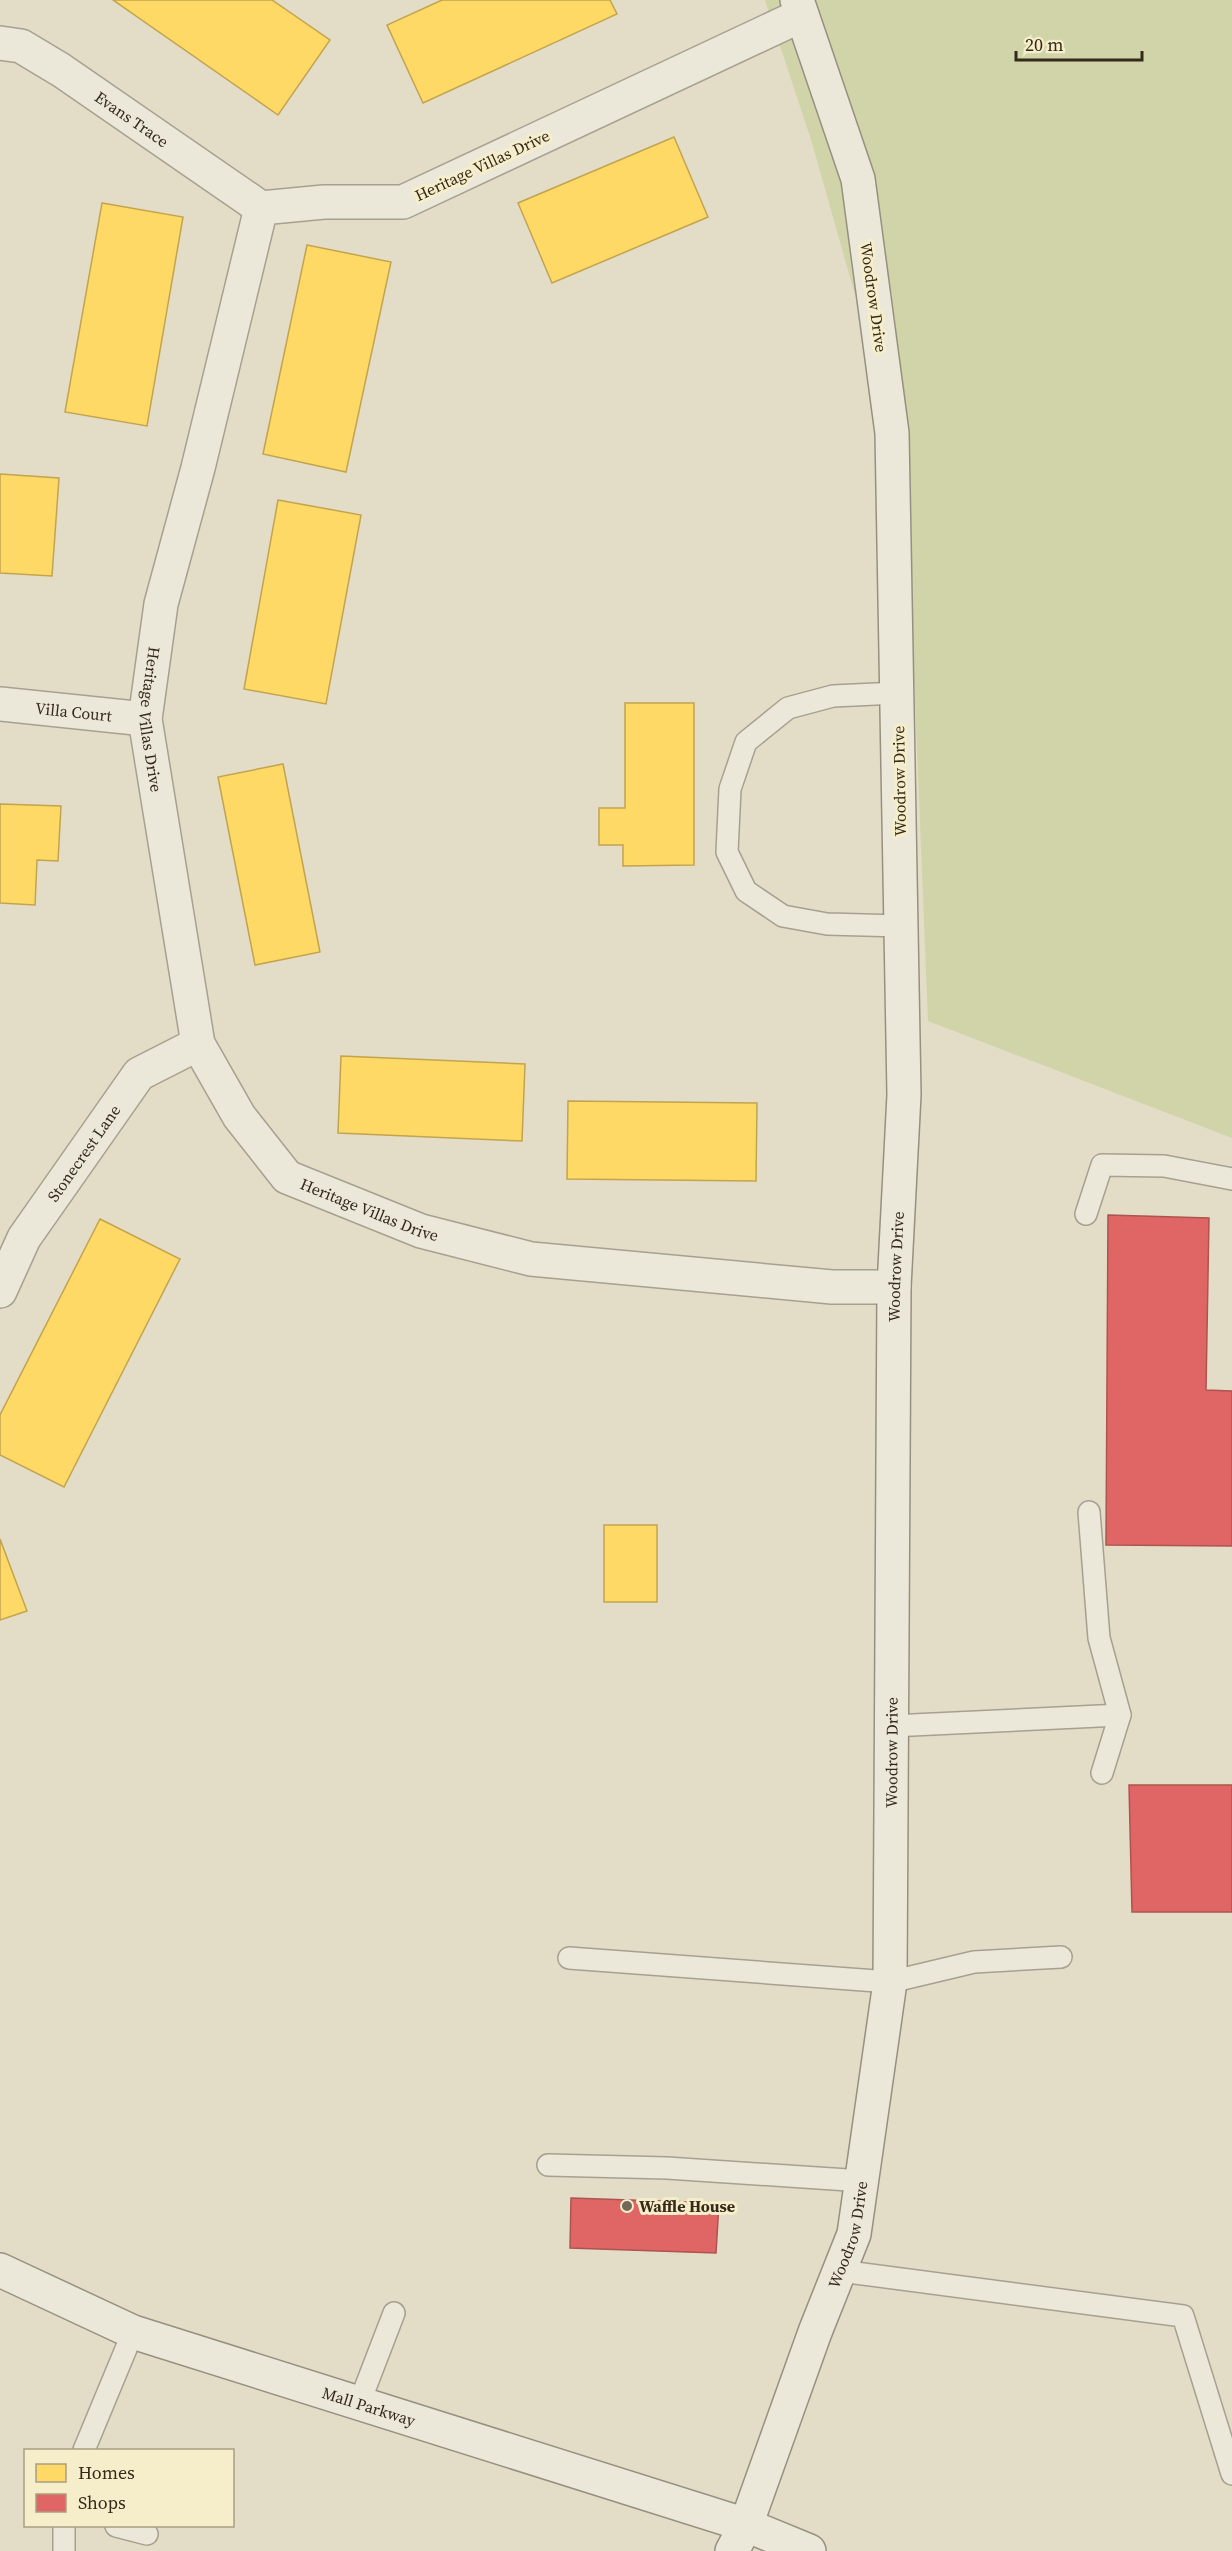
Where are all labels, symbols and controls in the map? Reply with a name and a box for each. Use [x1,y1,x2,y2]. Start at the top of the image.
scale bar [1016,24,1142,62]
text: 20 m [1025,32,1063,57]
street label: Evans Trace [91,86,173,152]
street label: Heritage Villas Drive [411,124,553,206]
street label: Woodrow Drive [855,241,893,353]
street label: Heritage Villas Drive [134,645,168,794]
street label: Villa Court [34,697,114,727]
street label: Woodrow Drive [887,725,911,837]
street label: Stonecrest Lane [42,1100,125,1206]
street label: Heritage Villas Drive [297,1173,441,1246]
street label: Woodrow Drive [883,1211,909,1322]
street label: Woodrow Drive [880,1697,903,1808]
street label: Woodrow Drive [823,2179,872,2291]
place label: Waffle House [639,2195,735,2217]
marker: Waffle House [620,2199,634,2213]
street label: Mall Parkway [319,2381,419,2431]
legend [24,2449,234,2527]
text: Homes [78,2460,135,2485]
text: Shops [78,2490,126,2515]

